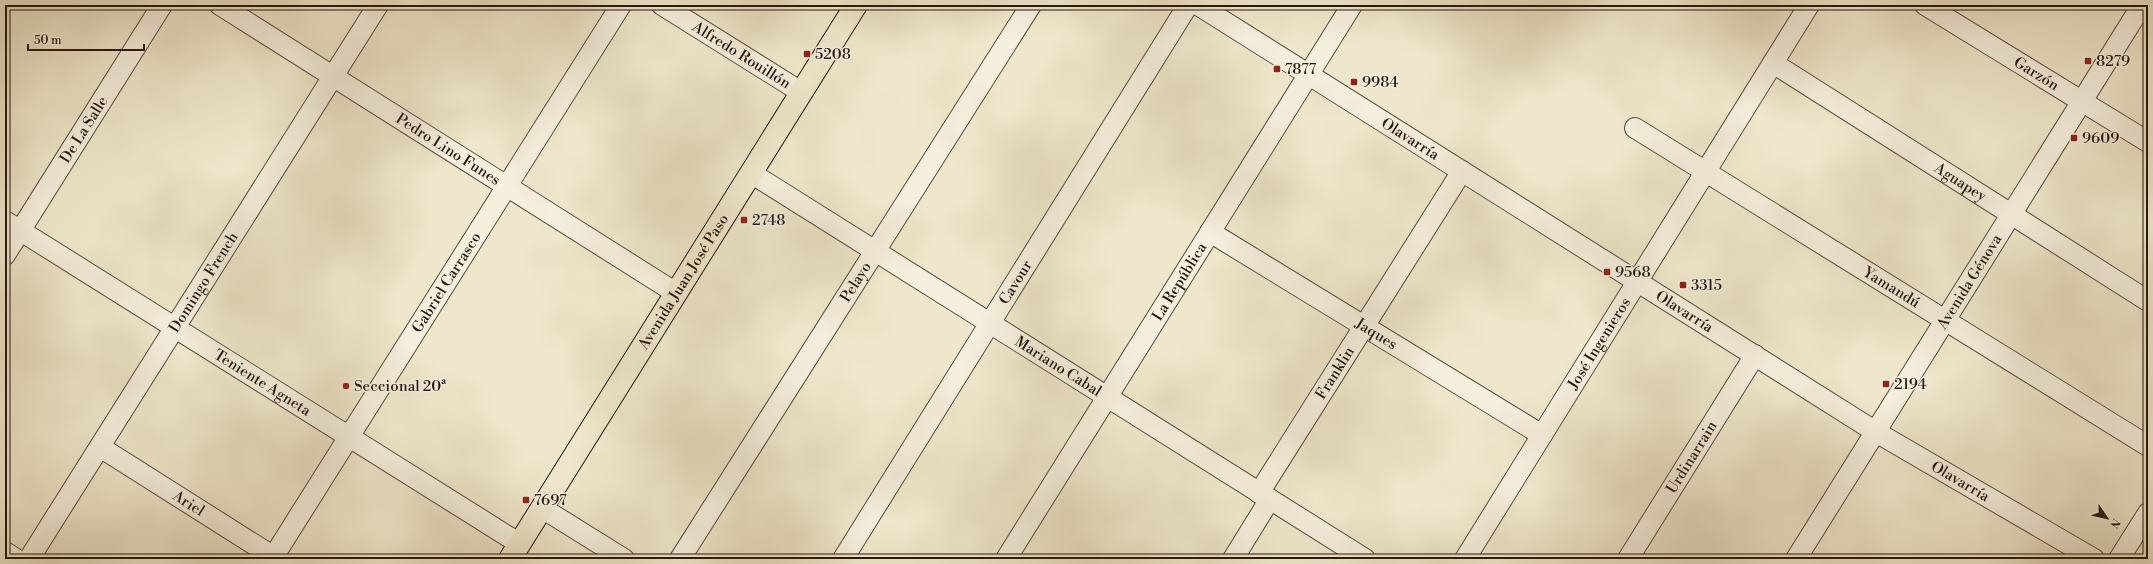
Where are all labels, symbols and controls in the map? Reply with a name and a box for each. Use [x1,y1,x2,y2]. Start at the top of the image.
street label: Alfredo Rouillón [688,17,794,93]
scale bar [28,26,144,52]
text: 50 m [34,33,62,48]
place label: 5208 [815,45,851,64]
marker: 5208 [802,49,812,59]
place label: 8279 [2096,52,2130,71]
street label: Garzón [2010,53,2063,95]
marker: 8279 [2083,56,2093,66]
place label: 7877 [1285,60,1317,79]
marker: 7877 [1272,64,1282,74]
place label: 9984 [1362,73,1399,92]
marker: 9984 [1349,77,1359,87]
street label: De La Salle [56,93,112,167]
street label: Pedro Lino Funes [392,110,504,190]
street label: Olavarría [1378,114,1443,165]
place label: 9609 [2082,129,2119,148]
marker: 9609 [2069,133,2079,143]
street label: Aguapey [1930,158,1990,206]
street label: Avenida Juan José Paso [634,211,733,354]
place label: 2748 [752,211,785,230]
marker: 2748 [739,215,749,225]
street label: Domingo French [165,229,243,337]
street label: Gabriel Carrasco [408,229,486,336]
street label: Avenida Génova [1932,231,2007,334]
street label: La República [1148,239,1211,325]
street label: Cavour [995,257,1037,308]
street label: Pelayo [836,258,876,306]
street label: Yamandú [1859,262,1924,313]
place label: 9568 [1615,263,1651,282]
marker: 9568 [1602,267,1612,277]
place label: 3315 [1691,276,1722,295]
marker: 3315 [1678,280,1688,290]
street label: Olavarría [1652,287,1717,337]
street label: José Ingenieros [1563,294,1635,394]
street label: Jaques [1351,314,1401,354]
street label: Mariano Cabal [1011,332,1106,401]
street label: Franklin [1311,343,1359,403]
street label: Teniente Agneta [210,345,315,421]
place label: 2194 [1894,375,1927,394]
place label: Seccional 20ª [354,377,446,396]
marker: 2194 [1881,379,1891,389]
marker: Seccional 20ª [341,381,351,391]
street label: Urdinarrain [1662,418,1722,497]
street label: Olavarría [1927,457,1993,506]
street label: Ariel [168,486,208,521]
place label: 7697 [534,491,567,510]
marker: 7697 [521,495,531,505]
north arrow [2087,498,2127,538]
text: N [2106,516,2123,531]

